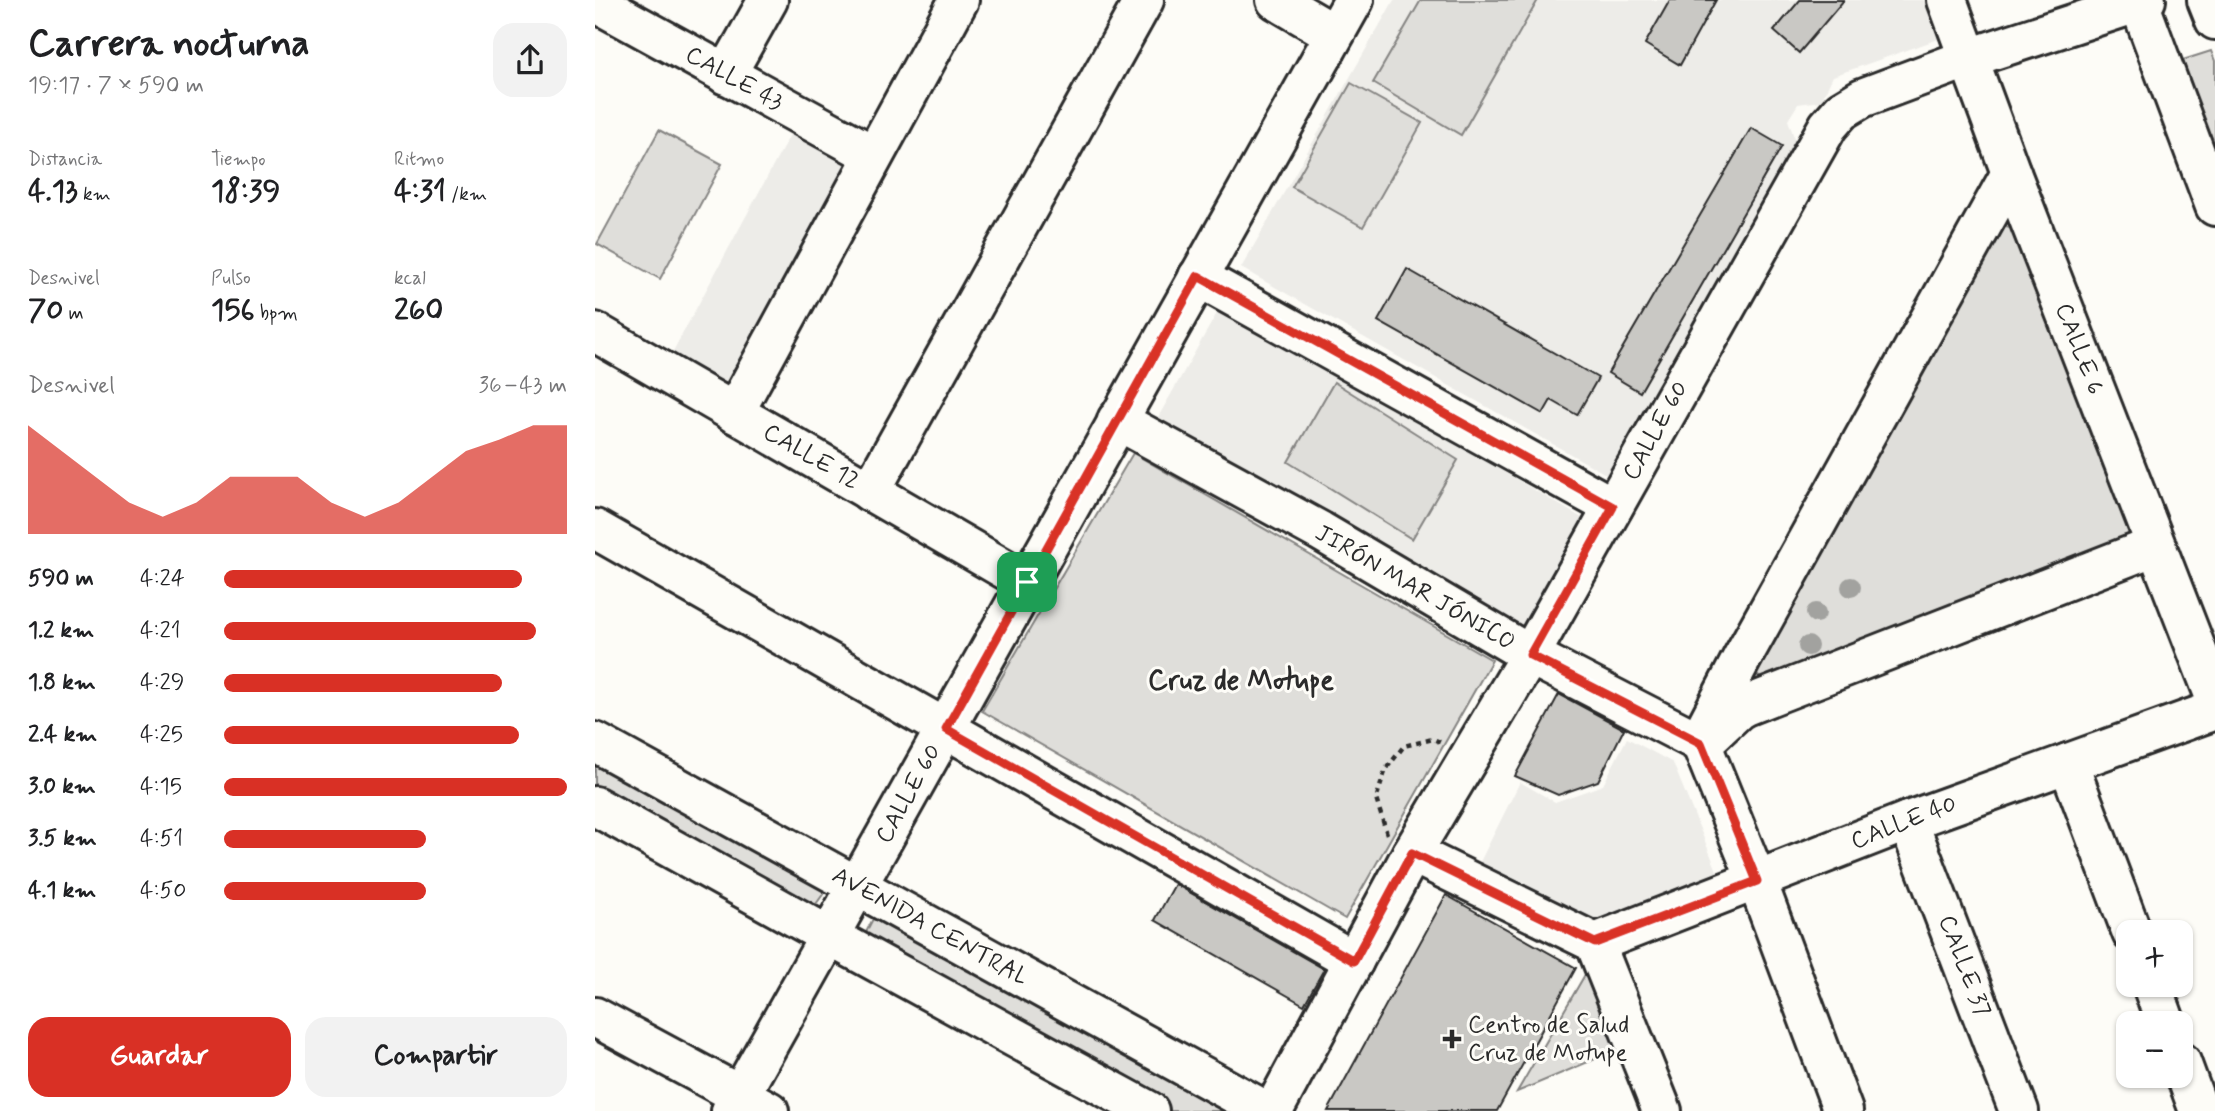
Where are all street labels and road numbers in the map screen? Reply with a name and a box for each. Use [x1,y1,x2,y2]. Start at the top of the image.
street label: CALLE 43 [680,39,788,119]
street label: CALLE 6 [2047,299,2111,399]
street label: CALLE 60 [1616,376,1696,486]
street label: CALLE 12 [757,417,865,497]
street label: JIRÓN MAR JÓNICO [1309,518,1521,658]
street label: CALLE 60 [869,739,949,849]
street label: CALLE 40 [1847,789,1961,857]
street label: AVENIDA CENTRAL [826,860,1034,994]
street label: CALLE 37 [1931,911,1997,1021]

